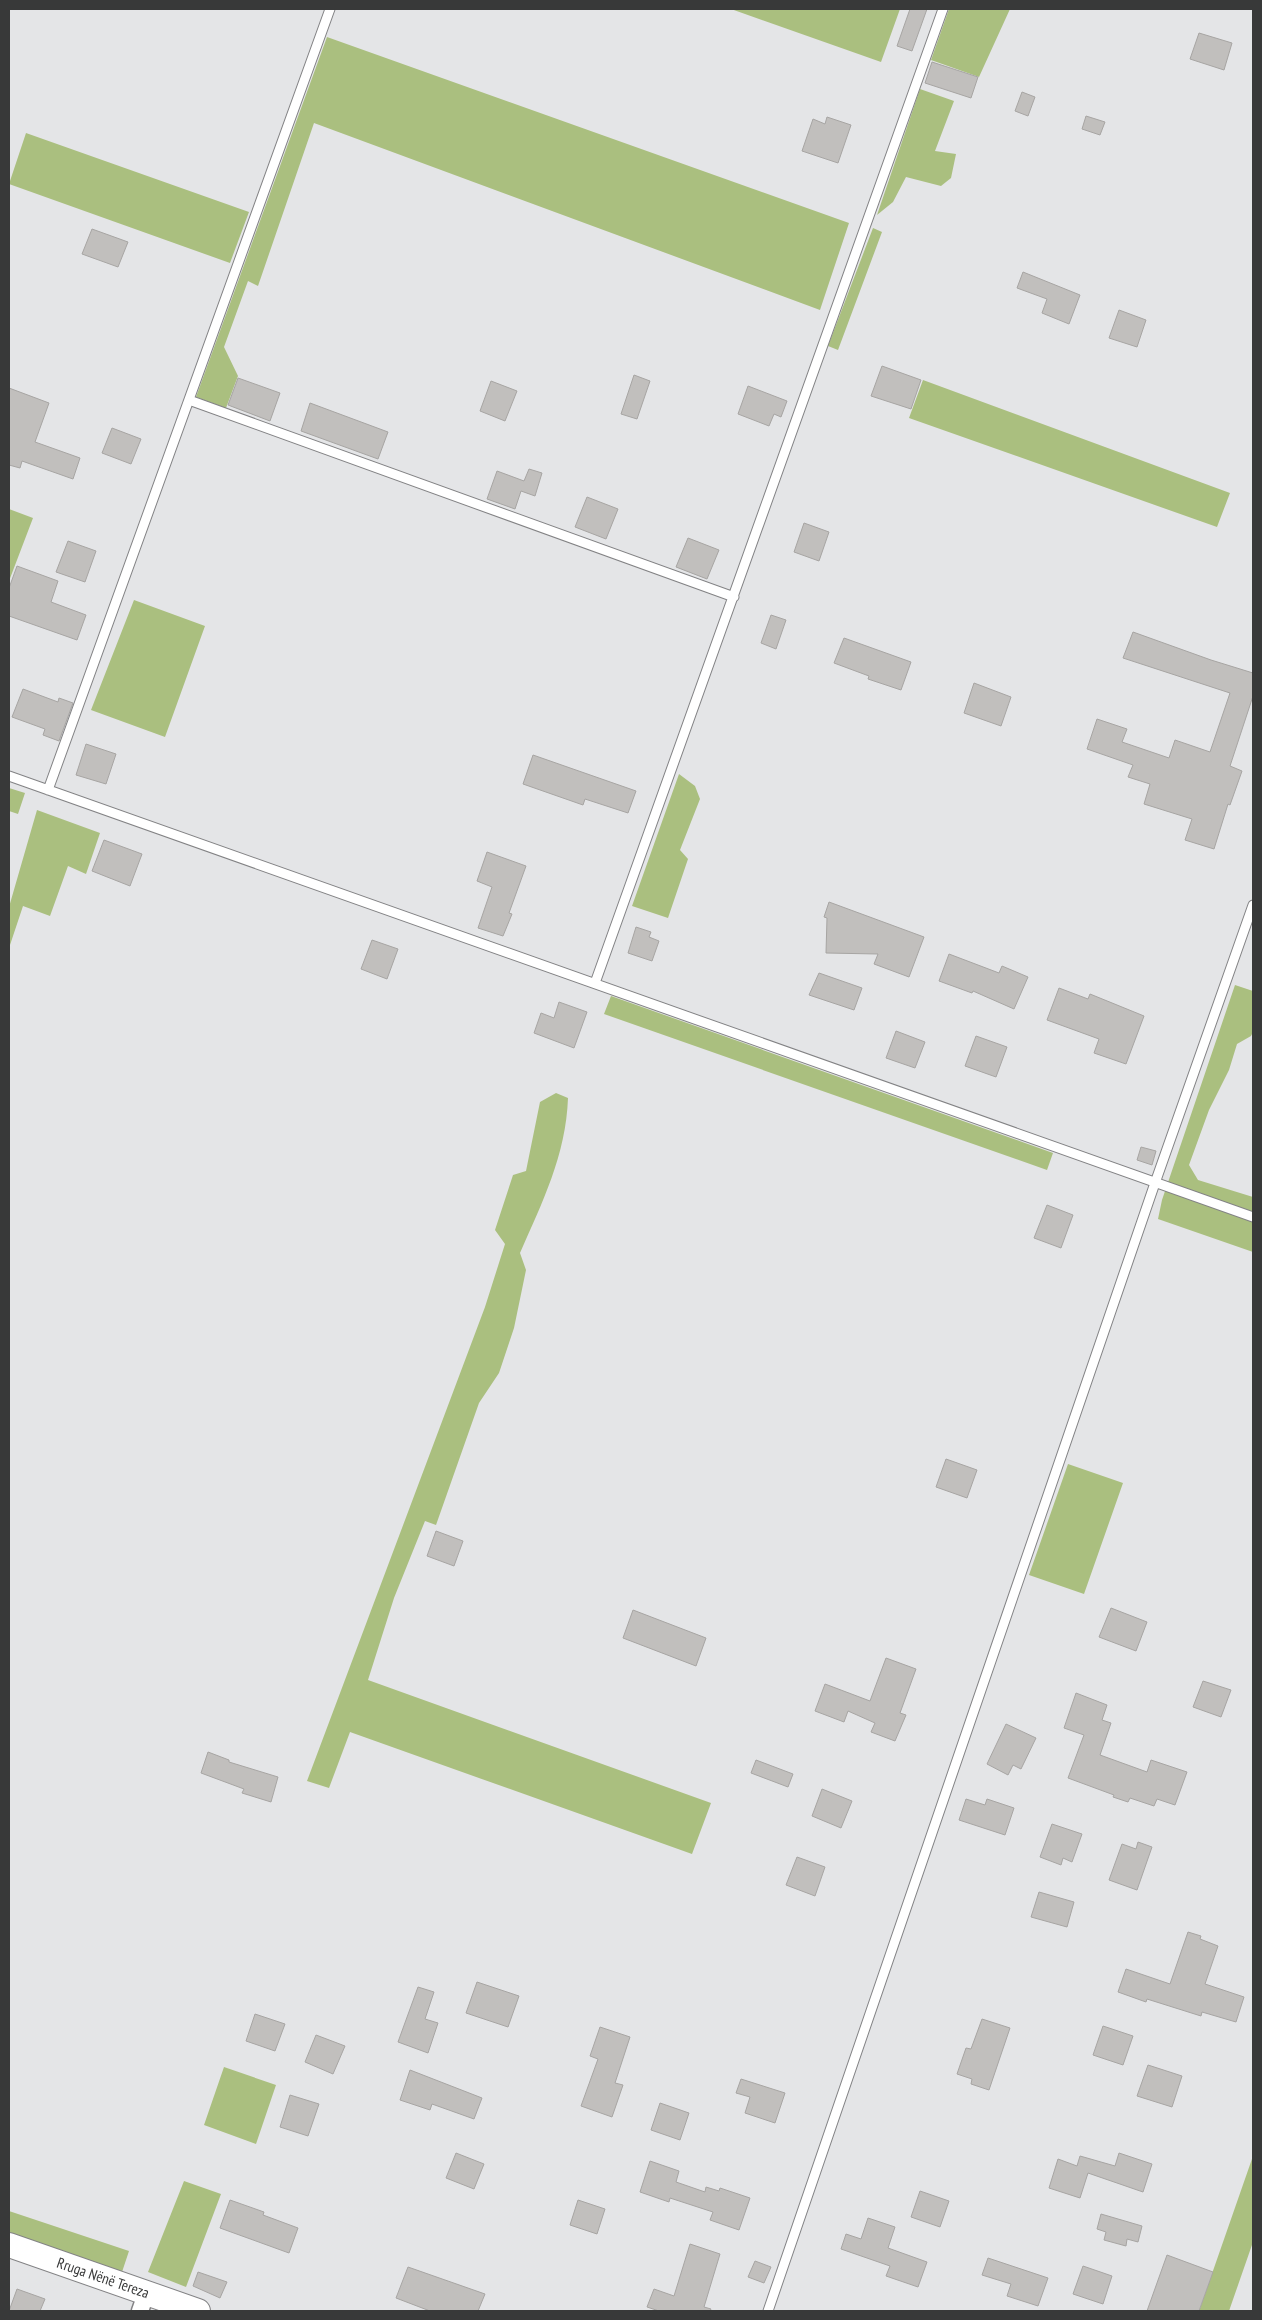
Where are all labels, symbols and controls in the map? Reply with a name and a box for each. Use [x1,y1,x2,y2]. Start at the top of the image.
street label: Rruga Nënë Tereza [55,2253,152,2302]

